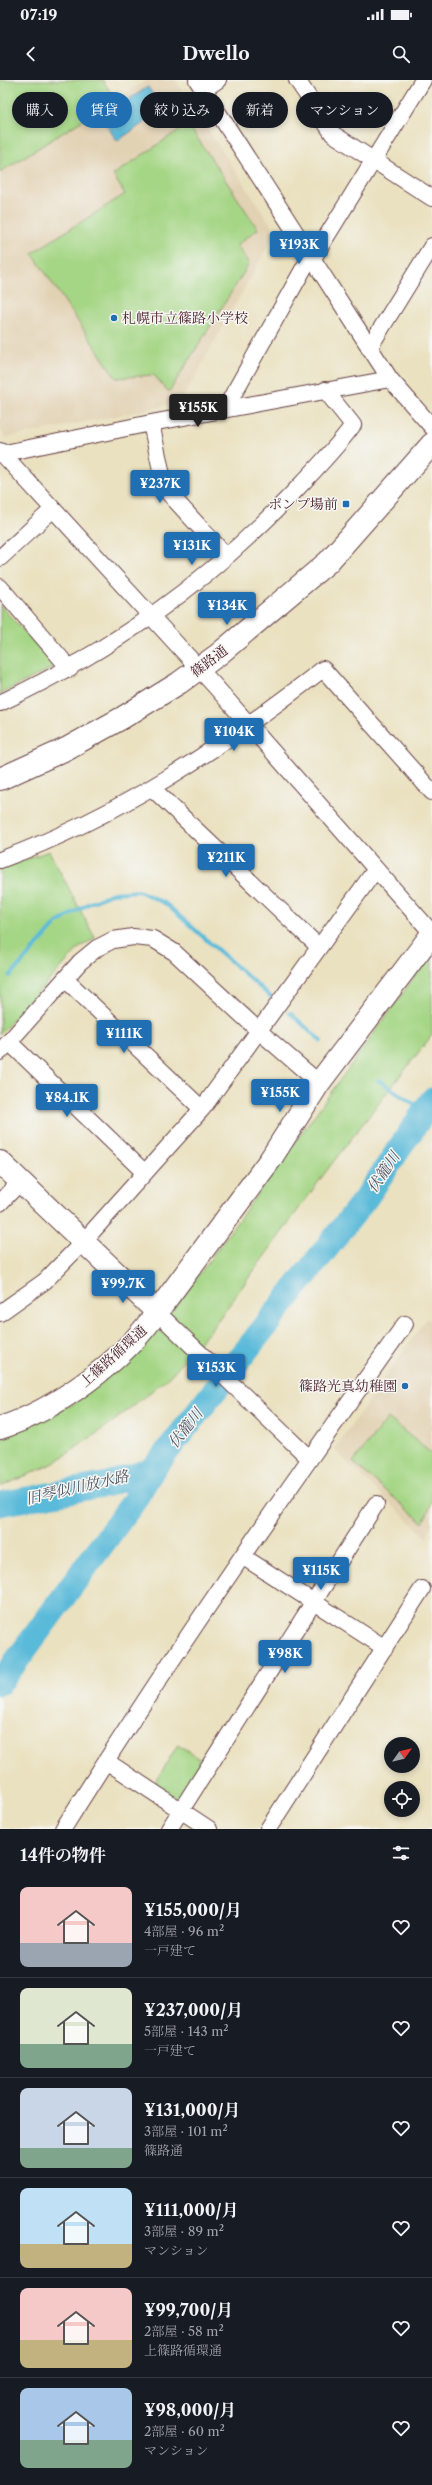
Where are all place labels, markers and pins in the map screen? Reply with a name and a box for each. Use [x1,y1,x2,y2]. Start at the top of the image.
pin: ¥193K [271,231,327,265]
place label: 札幌市立篠路小学校 [122,309,248,327]
marker: 札幌市立篠路小学校 [109,313,119,323]
pin: ¥155K [170,394,226,428]
pin: ¥237K [132,470,188,504]
place label: ポンプ場前 [268,495,338,513]
marker: ポンプ場前 [341,499,351,509]
pin: ¥131K [164,532,220,566]
pin: ¥134K [199,592,255,626]
pin: ¥104K [206,718,262,752]
pin: ¥211K [198,844,254,878]
pin: ¥111K [96,1020,152,1054]
pin: ¥155K [252,1079,308,1113]
pin: ¥84.1K [34,1084,100,1118]
pin: ¥99.7K [90,1270,156,1304]
pin: ¥153K [188,1354,244,1388]
place label: 篠路光真幼稚園 [299,1377,397,1395]
marker: 篠路光真幼稚園 [400,1381,410,1391]
pin: ¥115K [293,1557,349,1591]
pin: ¥98K [261,1640,309,1674]

